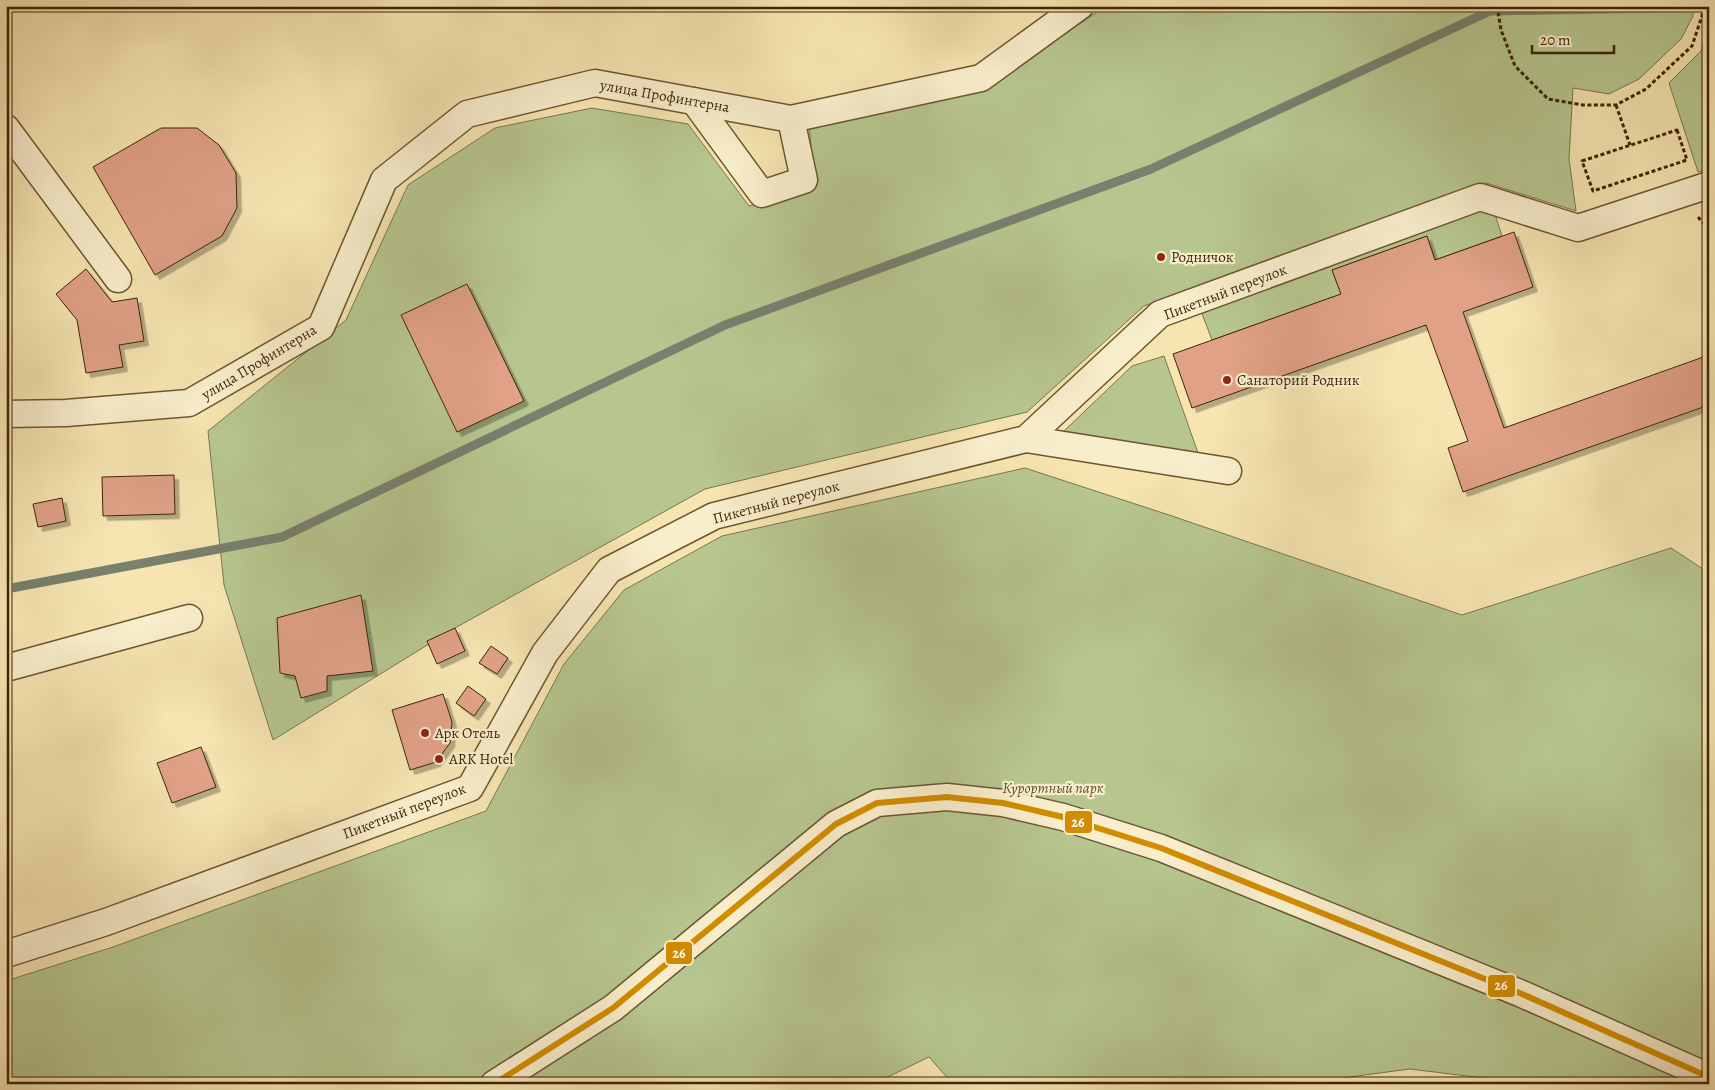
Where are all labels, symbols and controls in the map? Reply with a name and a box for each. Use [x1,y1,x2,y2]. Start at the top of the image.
scale bar [1532,22,1615,54]
text: 20 m [1540,30,1571,50]
street label: улица Профинтерна [598,75,731,117]
place label: Родничок [1171,247,1234,267]
marker: Родничок [1155,251,1167,263]
street label: Пикетный переулок [1161,259,1290,325]
street label: улица Профинтерна [197,320,320,405]
place label: Санаторий Родник [1237,370,1360,390]
marker: Санаторий Родник [1221,374,1233,386]
street label: Пикетный переулок [710,475,842,529]
place label: Арк Отель [434,723,500,743]
marker: Арк Отель [419,727,431,739]
place label: ARK Hotel [448,749,513,769]
marker: ARK Hotel [433,753,445,765]
street label: Пикетный переулок [340,778,469,844]
park label: Курортный парк [1003,778,1104,798]
line badge: 26 [1064,810,1093,834]
text: 26 [1071,813,1085,832]
line badge: 26 [665,941,693,965]
text: 26 [672,944,686,963]
line badge: 26 [1487,974,1516,998]
text: 26 [1494,976,1508,995]

